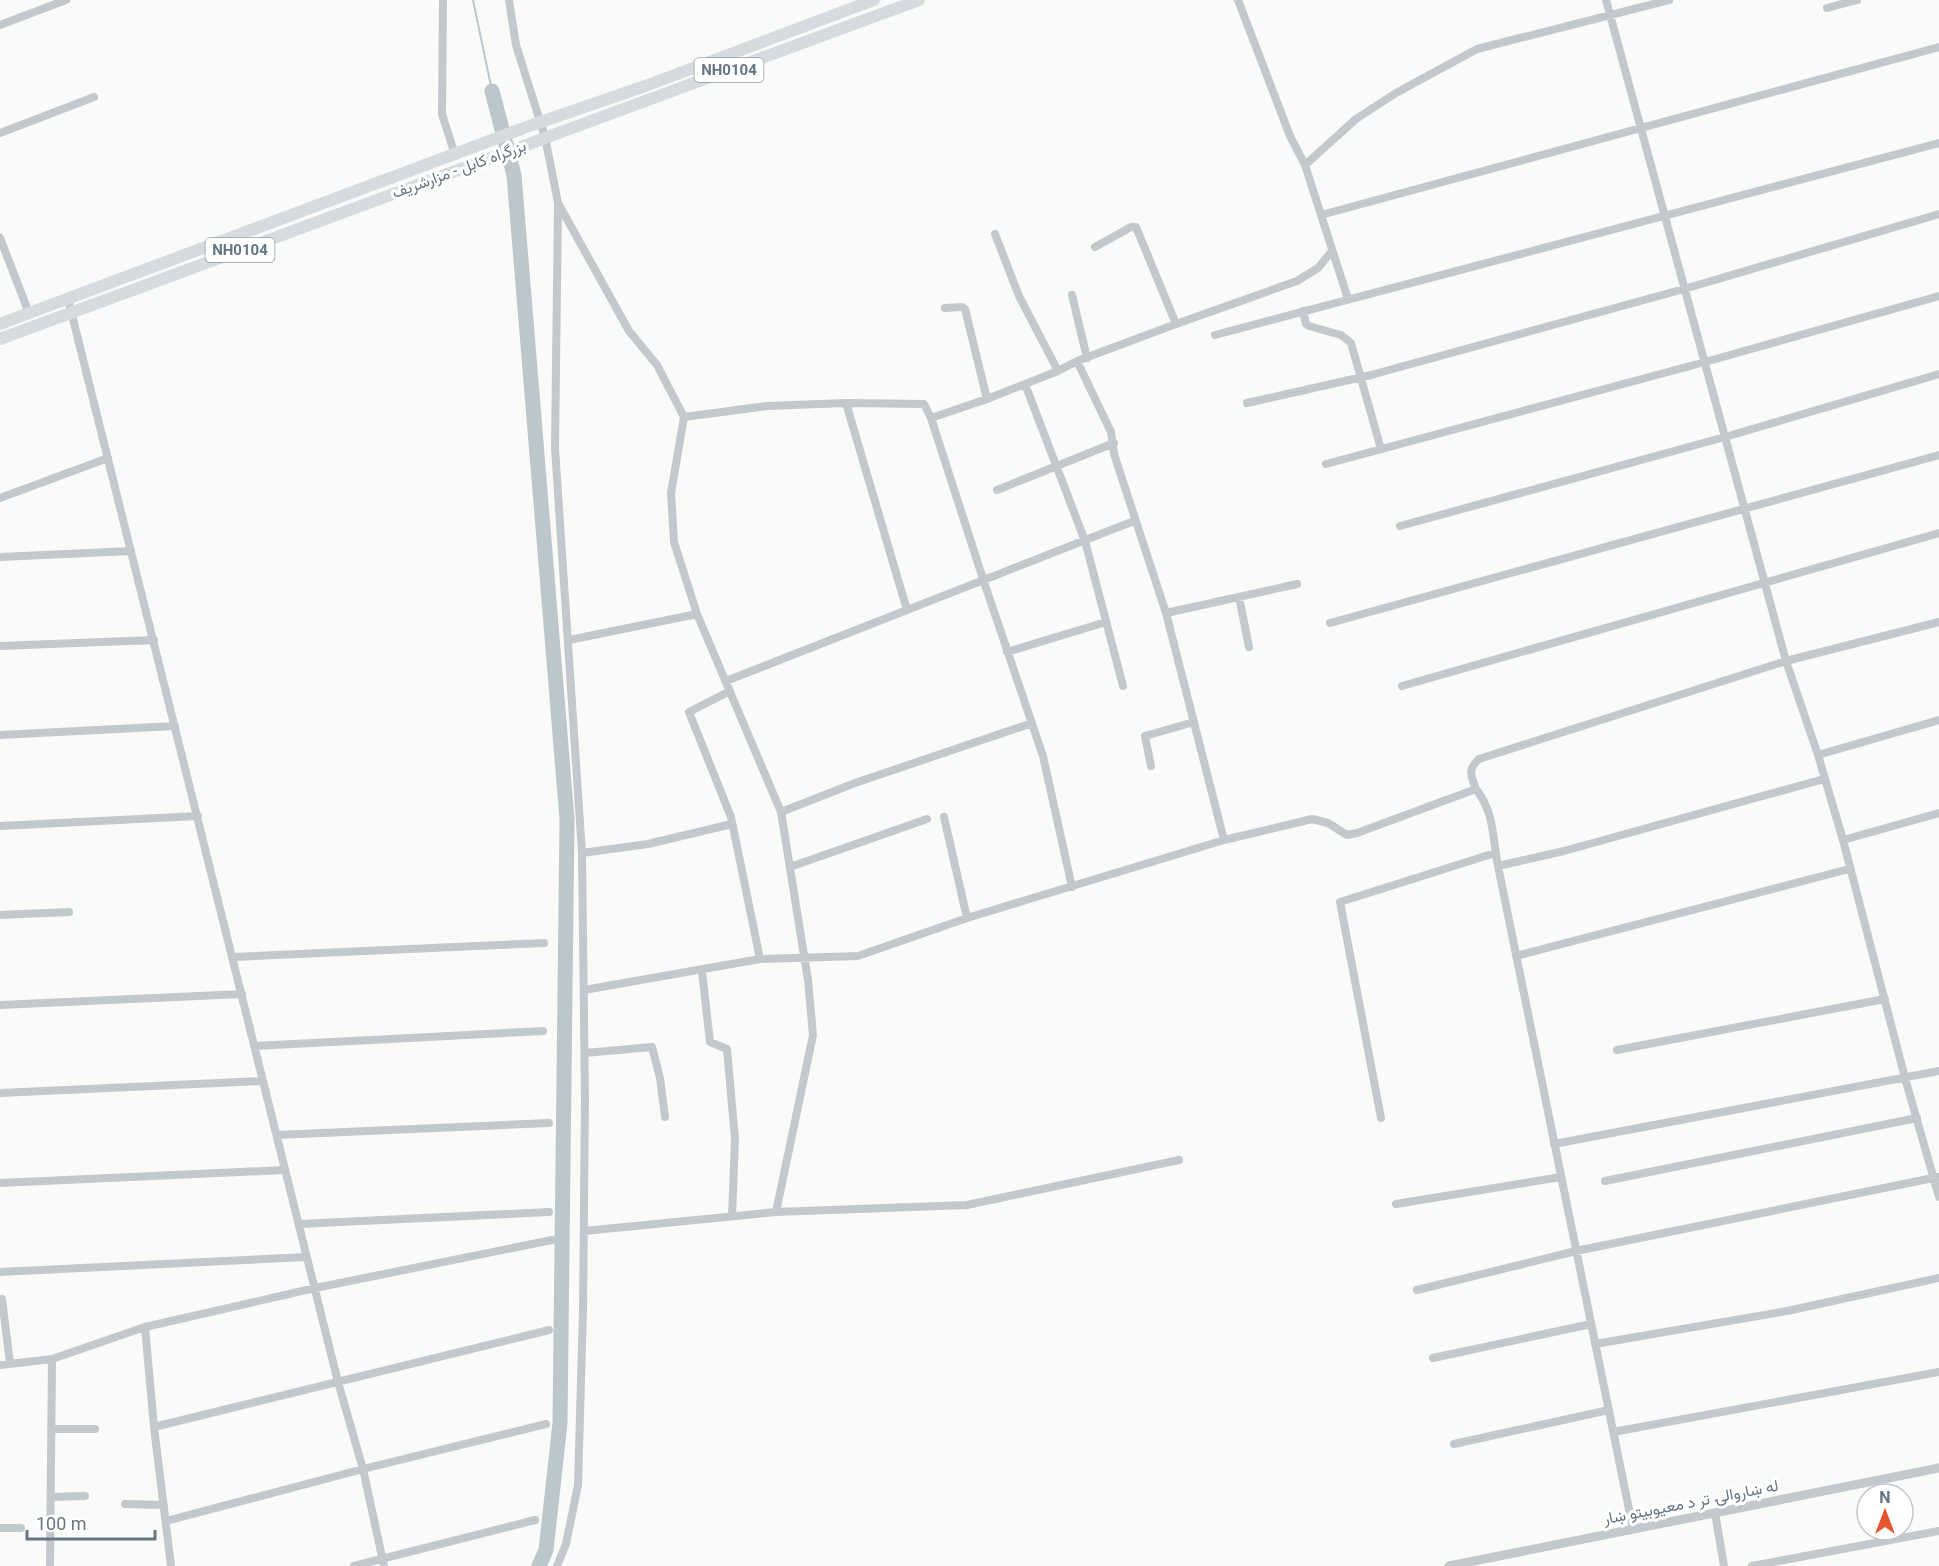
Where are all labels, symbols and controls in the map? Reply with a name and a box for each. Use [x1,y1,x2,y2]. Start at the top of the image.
road number: NH0104 [694,58,764,82]
street label: بزرگراه کابل - مزارشریف [389,136,529,203]
road number: NH0104 [206,238,274,262]
street label: له ښاروالۍ تر د معیوبیتو ښار [1601,1476,1780,1529]
north arrow [1855,1482,1915,1542]
text: N [1879,1488,1891,1507]
scale bar [27,1503,154,1541]
text: 100 m [36,1513,87,1534]

